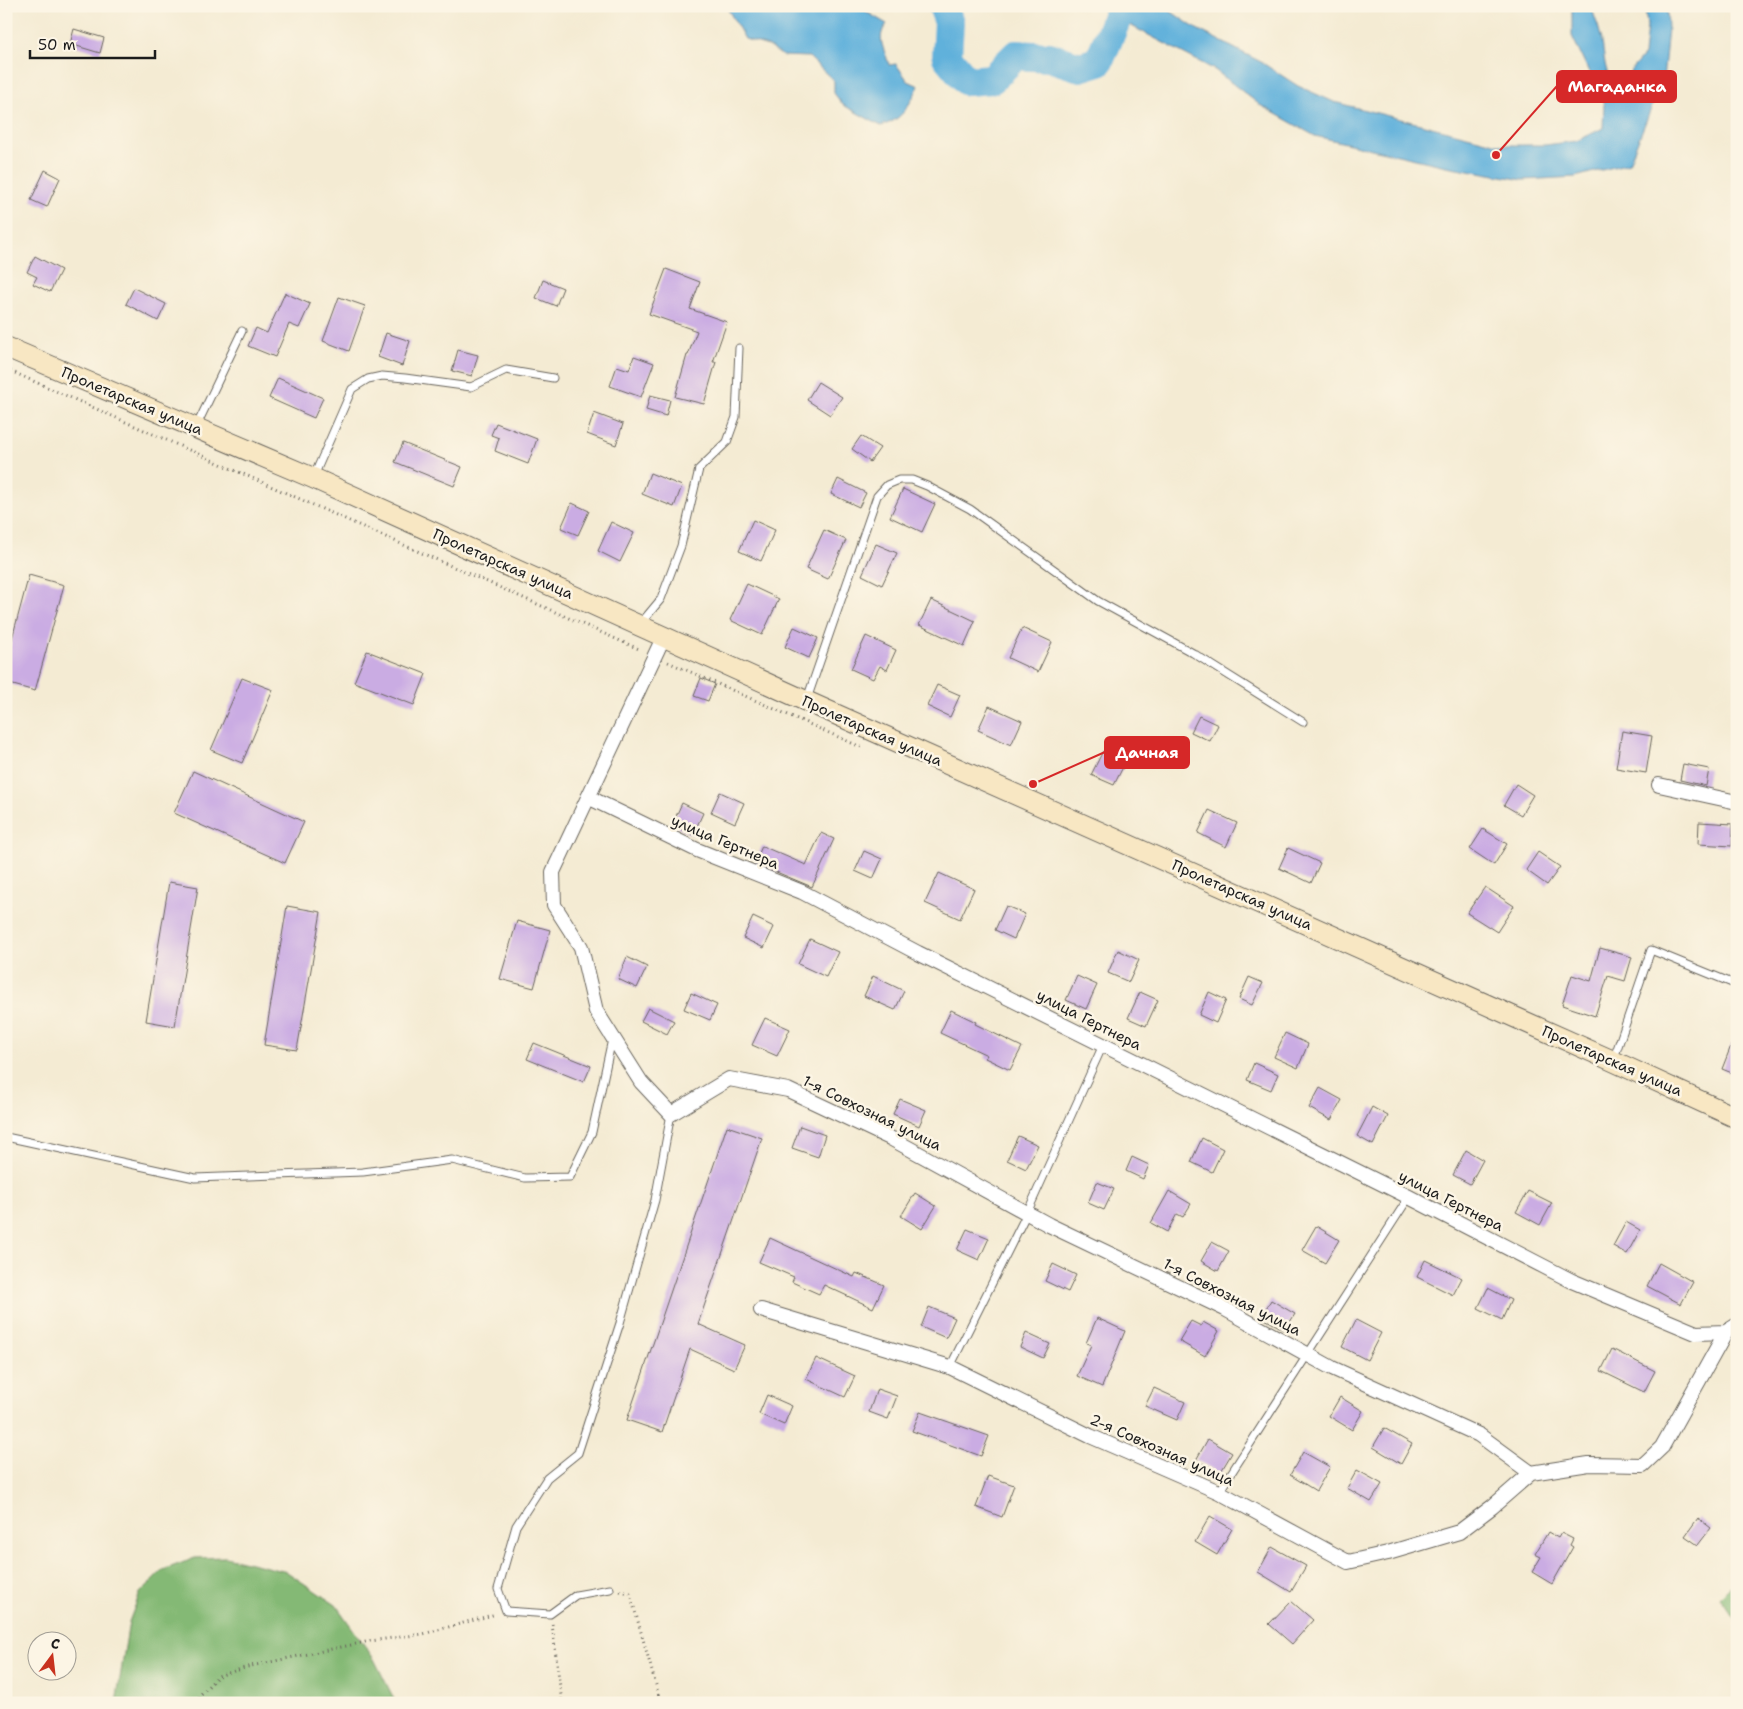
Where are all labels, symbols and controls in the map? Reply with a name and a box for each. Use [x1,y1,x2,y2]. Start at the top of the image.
scale bar [30,28,155,60]
text: 50 m [38,35,76,55]
callout: Магаданка [1557,71,1676,102]
text: Магаданка [1568,76,1667,97]
street label: Пролетарская улица [58,362,206,440]
street label: Пролетарская улица [430,524,577,604]
street label: Пролетарская улица [799,691,946,771]
callout: Дачная [1105,737,1189,768]
text: Дачная [1115,742,1179,763]
street label: улица Гертнера [668,810,782,874]
street label: Пролетарская улица [1169,855,1316,935]
street label: улица Гертнера [1033,985,1145,1055]
street label: Пролетарская улица [1539,1021,1686,1101]
street label: 1-я Совхозная улица [799,1071,945,1156]
street label: улица Гертнера [1395,1166,1507,1236]
street label: 1-я Совхозная улица [1160,1254,1305,1341]
street label: 2-я Совхозная улица [1087,1409,1238,1491]
north arrow [28,1632,78,1682]
text: С [49,1634,62,1653]

